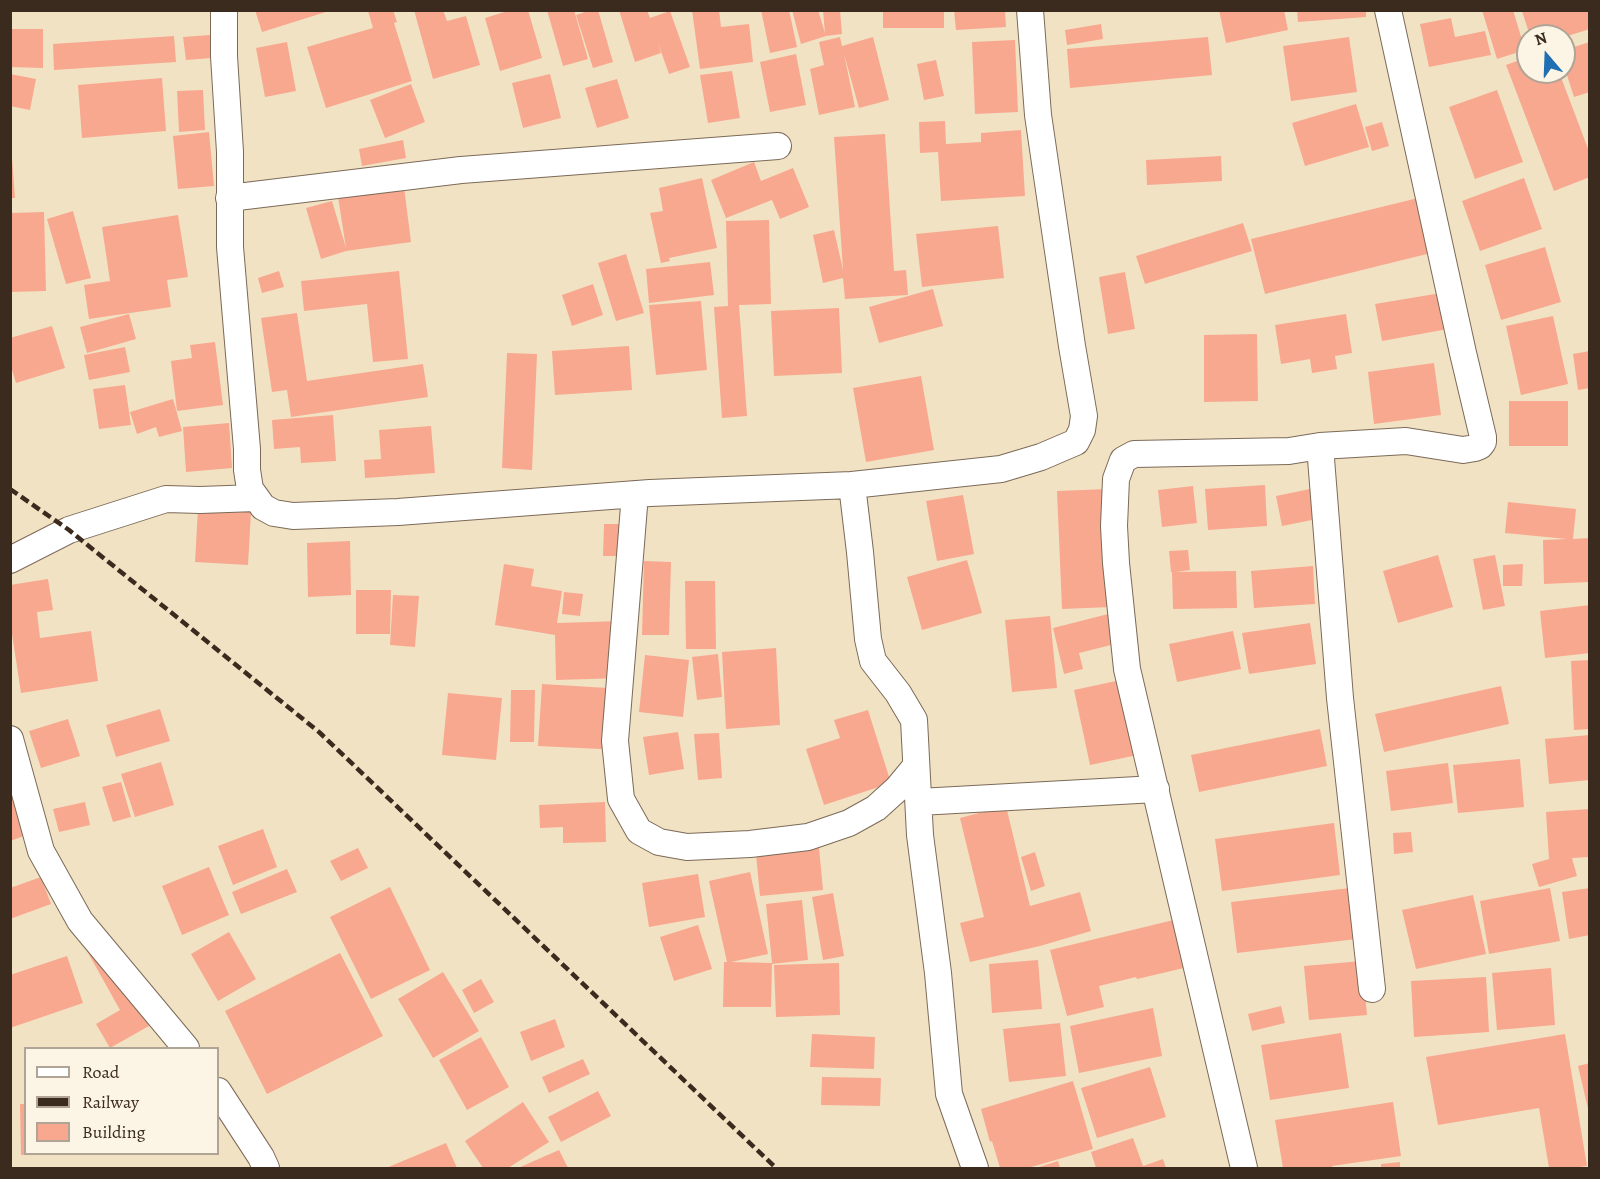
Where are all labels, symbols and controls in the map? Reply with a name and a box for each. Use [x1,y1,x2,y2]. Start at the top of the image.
north arrow [1516,24,1576,84]
text: N [1532,27,1550,51]
legend [24,1047,219,1155]
text: Road [82,1060,119,1084]
text: Railway [82,1090,139,1114]
text: Building [82,1120,146,1144]

